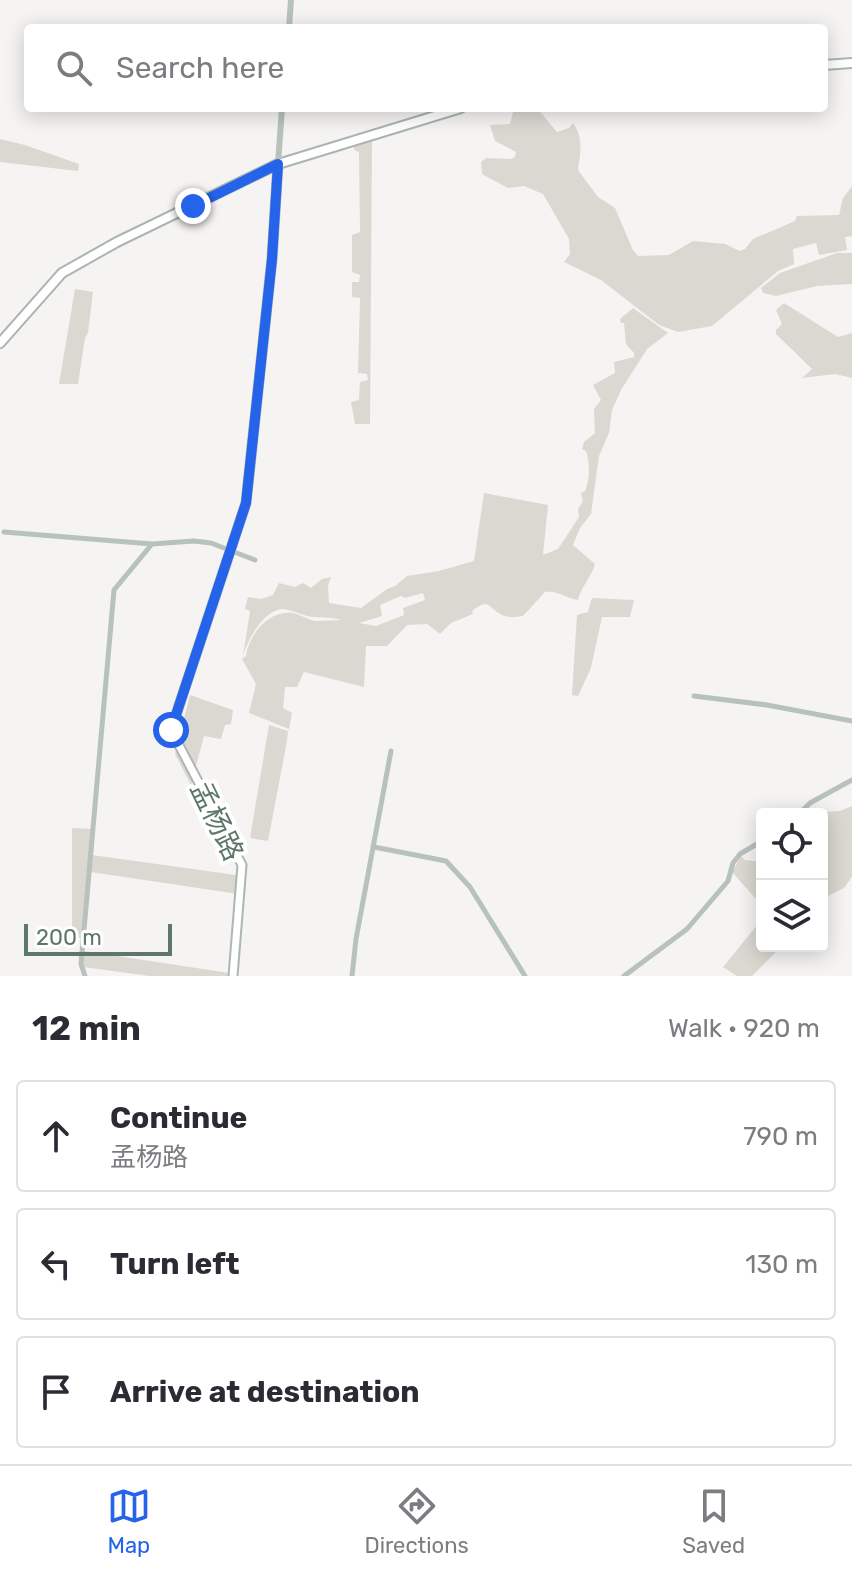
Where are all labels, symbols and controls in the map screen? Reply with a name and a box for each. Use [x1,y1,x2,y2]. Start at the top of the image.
search box [24,24,828,112]
icon: search [52,46,96,90]
text: Search here [116,50,284,86]
route end [175,188,211,224]
route start [153,712,189,748]
street label: 孟杨路 [184,776,250,866]
map controls [756,808,828,952]
button: locate [756,808,828,880]
button: layers [756,880,828,952]
scale bar [24,920,172,956]
text: 200 m [36,924,102,951]
text: 12 min [32,1008,141,1049]
text: Walk · 920 m [668,1013,820,1044]
text: Continue [110,1100,247,1136]
icon: ahead [34,1114,78,1158]
text: 790 m [743,1121,818,1152]
text: 孟杨路 [110,1142,188,1173]
icon: left [34,1242,78,1286]
text: Turn left [110,1246,240,1282]
text: 130 m [745,1249,818,1280]
icon: arrive [34,1370,78,1414]
text: Arrive at destination [110,1374,420,1410]
tab: Map [107,1484,151,1559]
tab: Directions [364,1484,469,1559]
tab: Saved [682,1484,745,1559]

